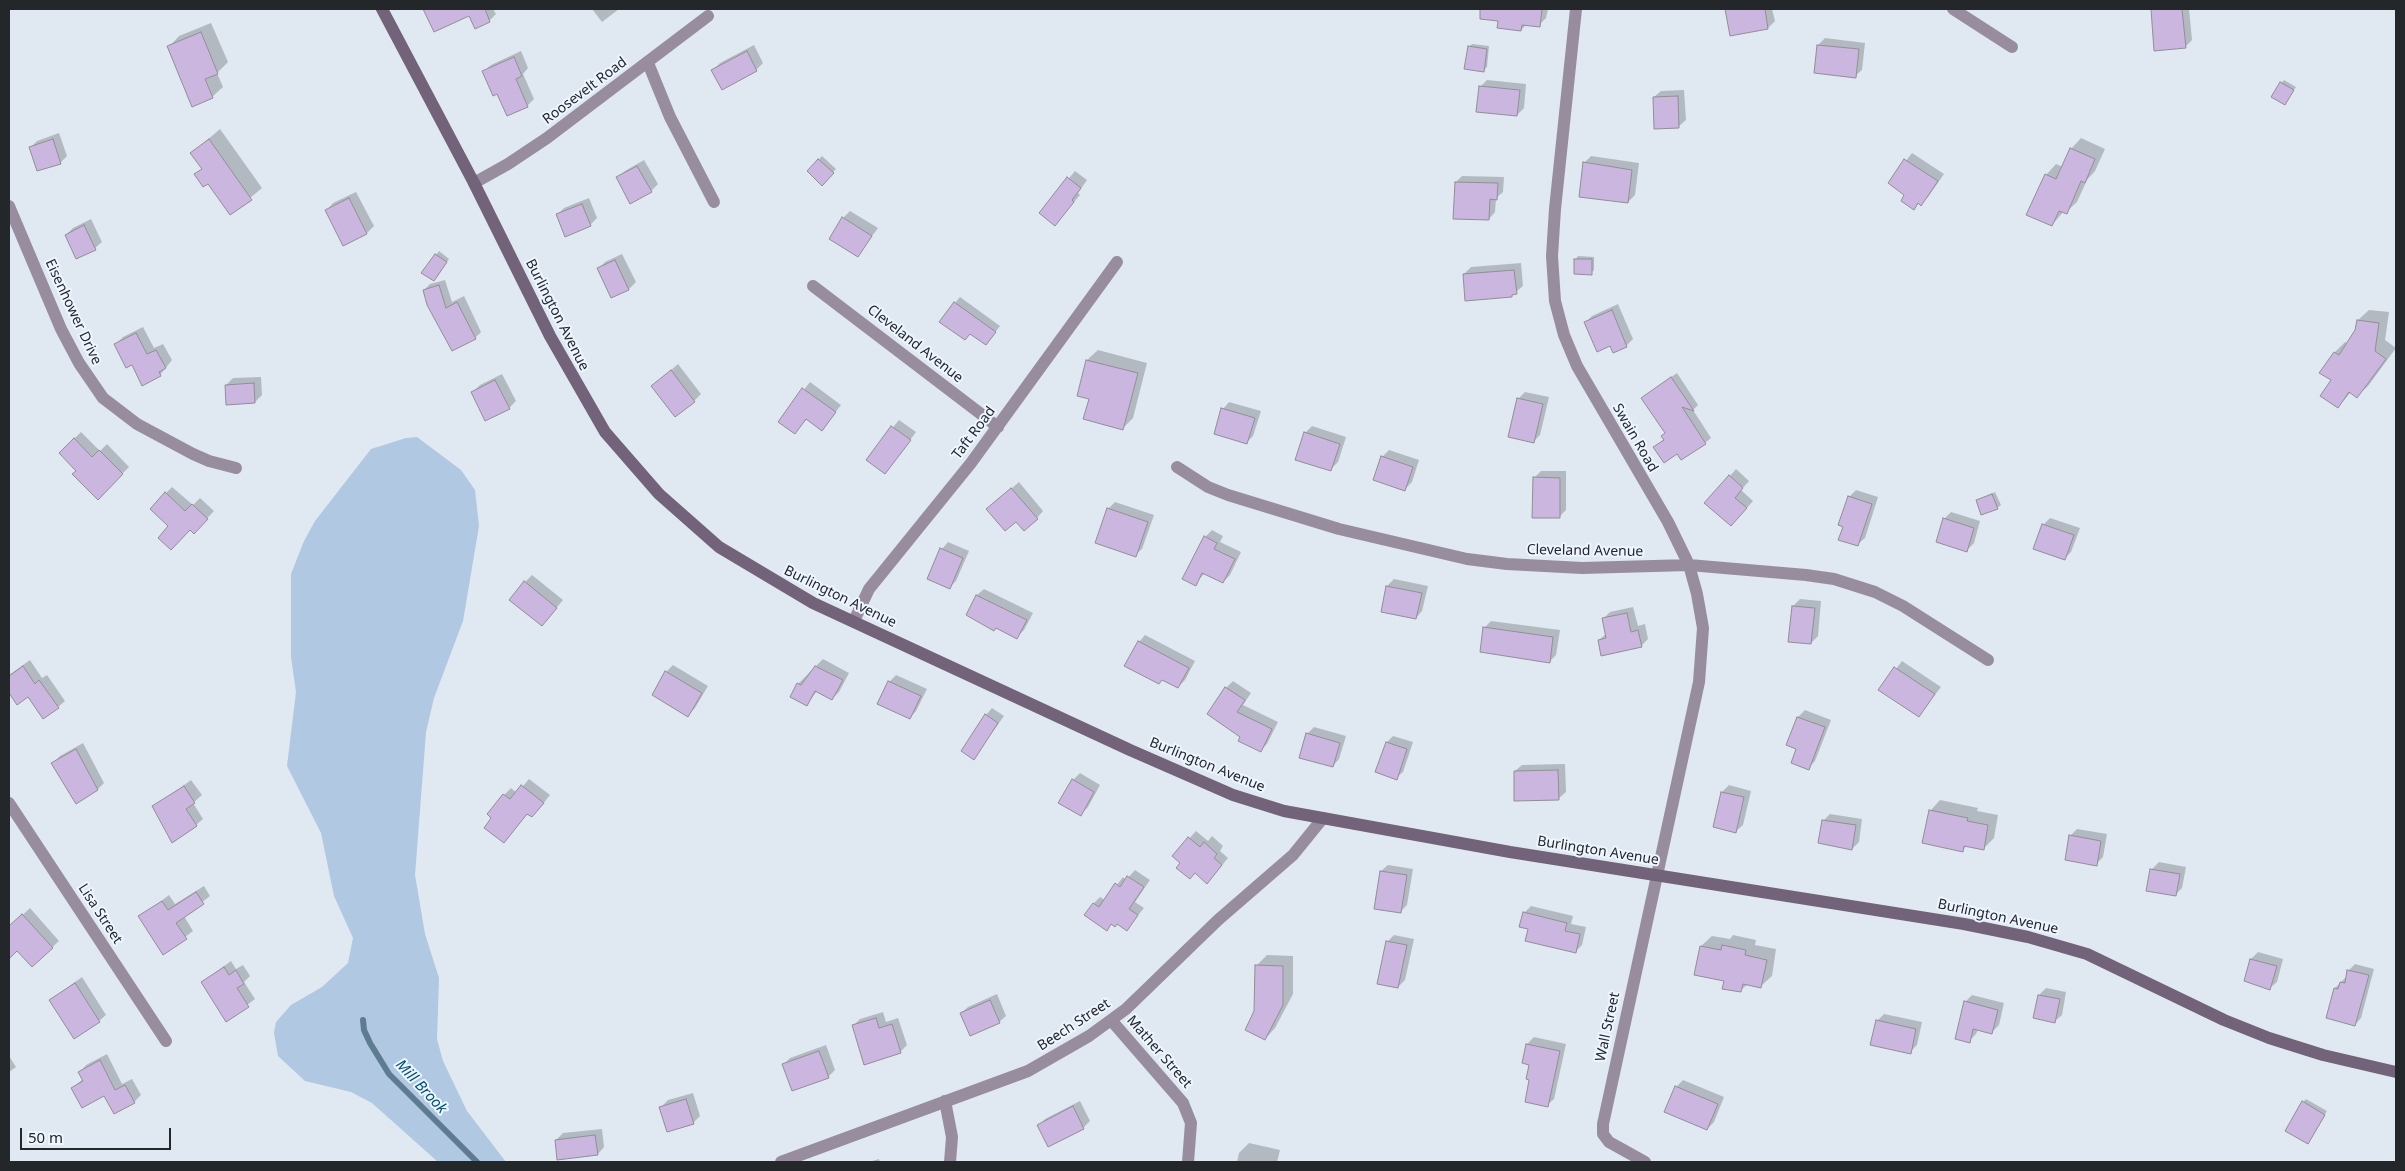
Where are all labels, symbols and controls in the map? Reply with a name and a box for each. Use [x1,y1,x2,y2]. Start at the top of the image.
street label: Roosevelt Road [540,54,630,128]
street label: Burlington Avenue [522,256,592,374]
street label: Eisenhower Drive [41,257,105,367]
street label: Cleveland Avenue [864,301,966,387]
street label: Swain Road [1609,401,1661,475]
street label: Taft Road [949,403,999,463]
street label: Cleveland Avenue [1527,542,1643,560]
street label: Burlington Avenue [781,562,899,632]
street label: Burlington Avenue [1147,734,1267,796]
street label: Burlington Avenue [1536,833,1660,869]
street label: Lisa Street [74,881,126,947]
street label: Burlington Avenue [1936,896,2060,938]
street label: Wall Street [1592,991,1624,1063]
street label: Beech Street [1035,995,1113,1055]
street label: Mather Street [1123,1012,1195,1092]
water label: Mill Brook [392,1056,450,1118]
scale bar [22,1118,174,1150]
text: 50 m [28,1127,63,1147]

